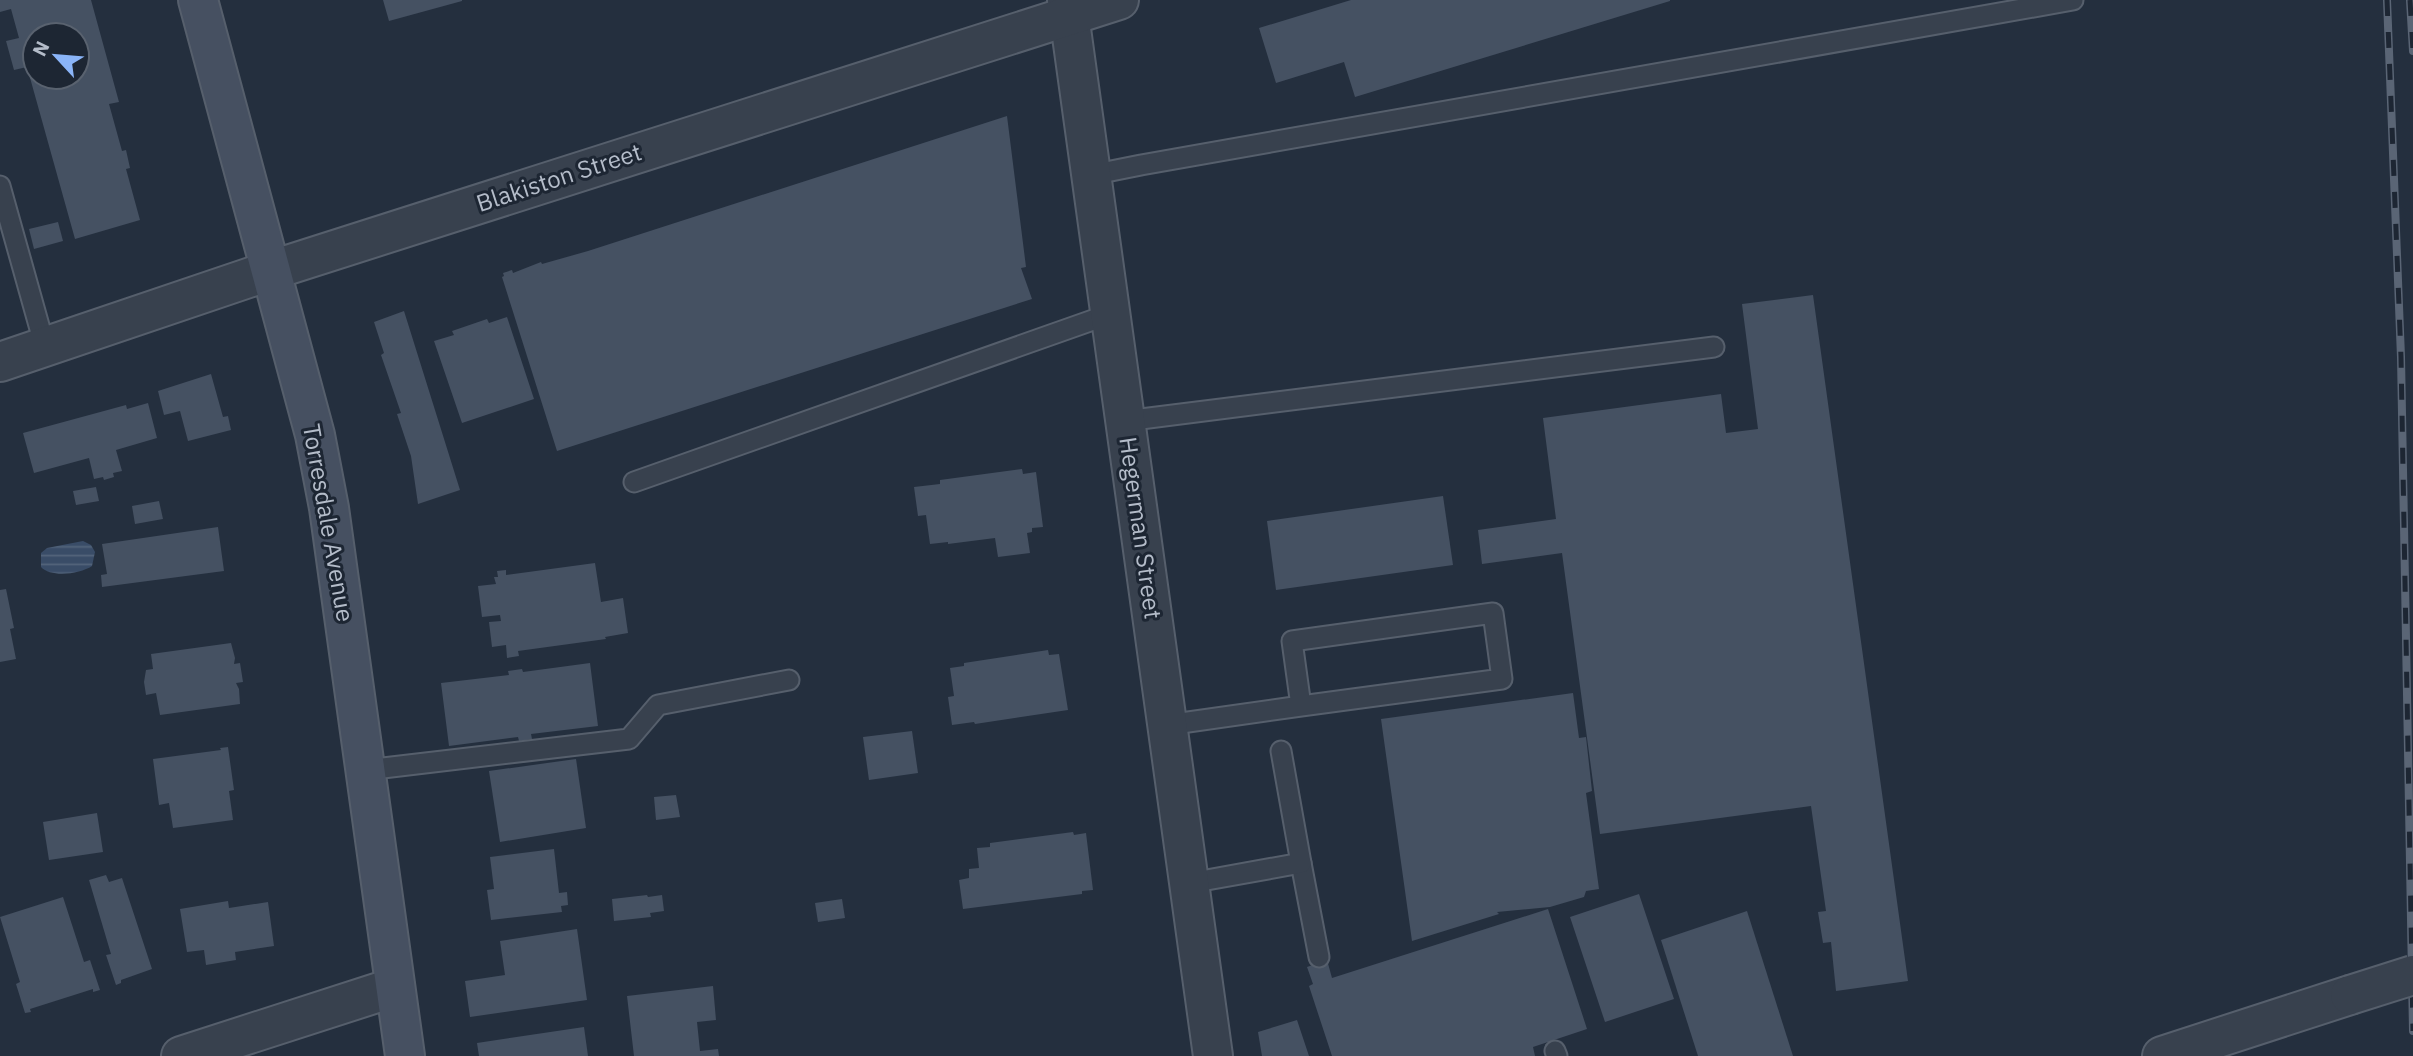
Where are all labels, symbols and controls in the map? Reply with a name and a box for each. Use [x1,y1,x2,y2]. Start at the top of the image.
north arrow [21,21,91,91]
text: N [27,37,55,60]
street label: Blakiston Street [472,135,645,219]
street label: Torresdale Avenue [296,421,362,624]
street label: Hegerman Street [1112,435,1170,621]

